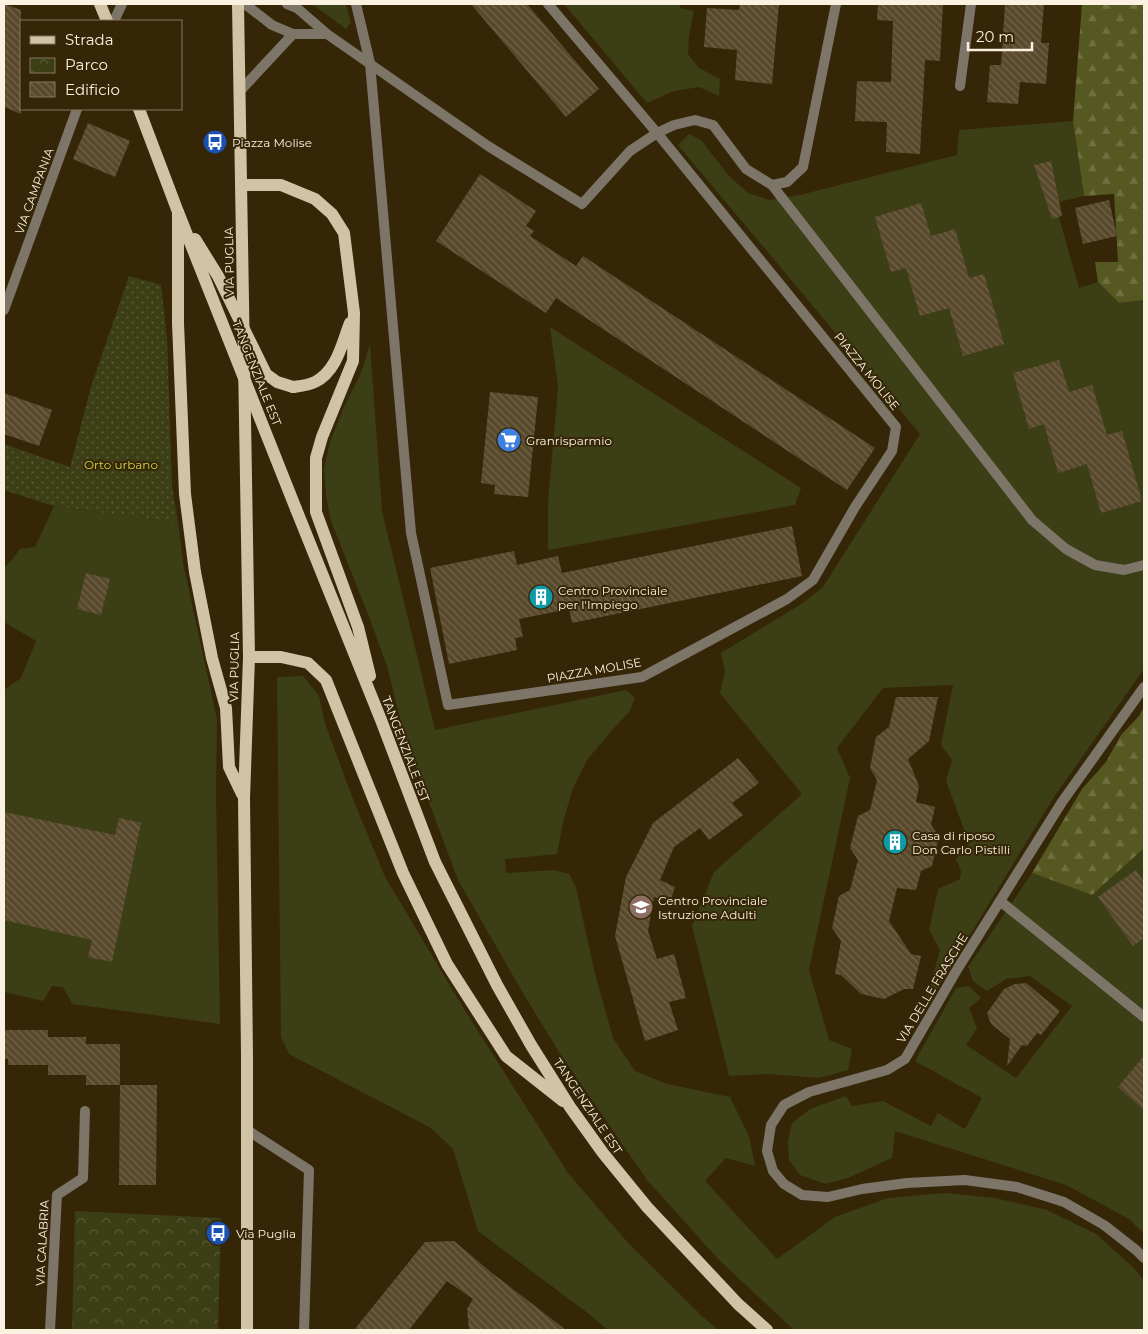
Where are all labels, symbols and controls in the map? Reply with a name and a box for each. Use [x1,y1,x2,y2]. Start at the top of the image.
legend [20,20,182,110]
scale bar [968,20,1032,52]
text: 20 m [976,27,1014,46]
text: Strada [65,30,114,49]
text: Parco [65,55,108,74]
text: Edificio [65,80,120,99]
bus stop icon: Piazza Molise [202,129,228,155]
place label: Piazza Molise [232,135,312,150]
street label: VIA CAMPANIA [11,145,57,236]
street label: VIA PUGLIA [221,226,237,297]
street label: TANGENZIALE EST [229,318,285,428]
street label: PIAZZA MOLISE [831,329,903,413]
supermarket icon: Granrisparmio [496,427,522,453]
place label: Granrisparmio [526,433,612,448]
park label: Orto urbano [84,457,158,472]
place label: Centro Provinciale per l'Impiego [558,583,667,612]
building icon: Centro Provinciale per l'Impiego [528,584,554,610]
street label: VIA PUGLIA [226,631,242,702]
street label: PIAZZA MOLISE [546,654,642,686]
street label: TANGENZIALE EST [379,694,433,804]
place label: Casa di riposo Don Carlo Pistilli [912,828,1010,857]
building icon: Casa di riposo Don Carlo Pistilli [882,829,908,855]
place label: Centro Provinciale Istruzione Adulti [658,893,767,922]
school or university icon: Centro Provinciale Istruzione Adulti [628,894,654,920]
street label: VIA DELLE FRASCHE [893,930,971,1046]
street label: TANGENZIALE EST [550,1055,626,1157]
street label: VIA CALABRIA [32,1199,52,1286]
bus stop icon: Via Puglia [205,1220,231,1246]
place label: Via Puglia [236,1226,296,1241]

